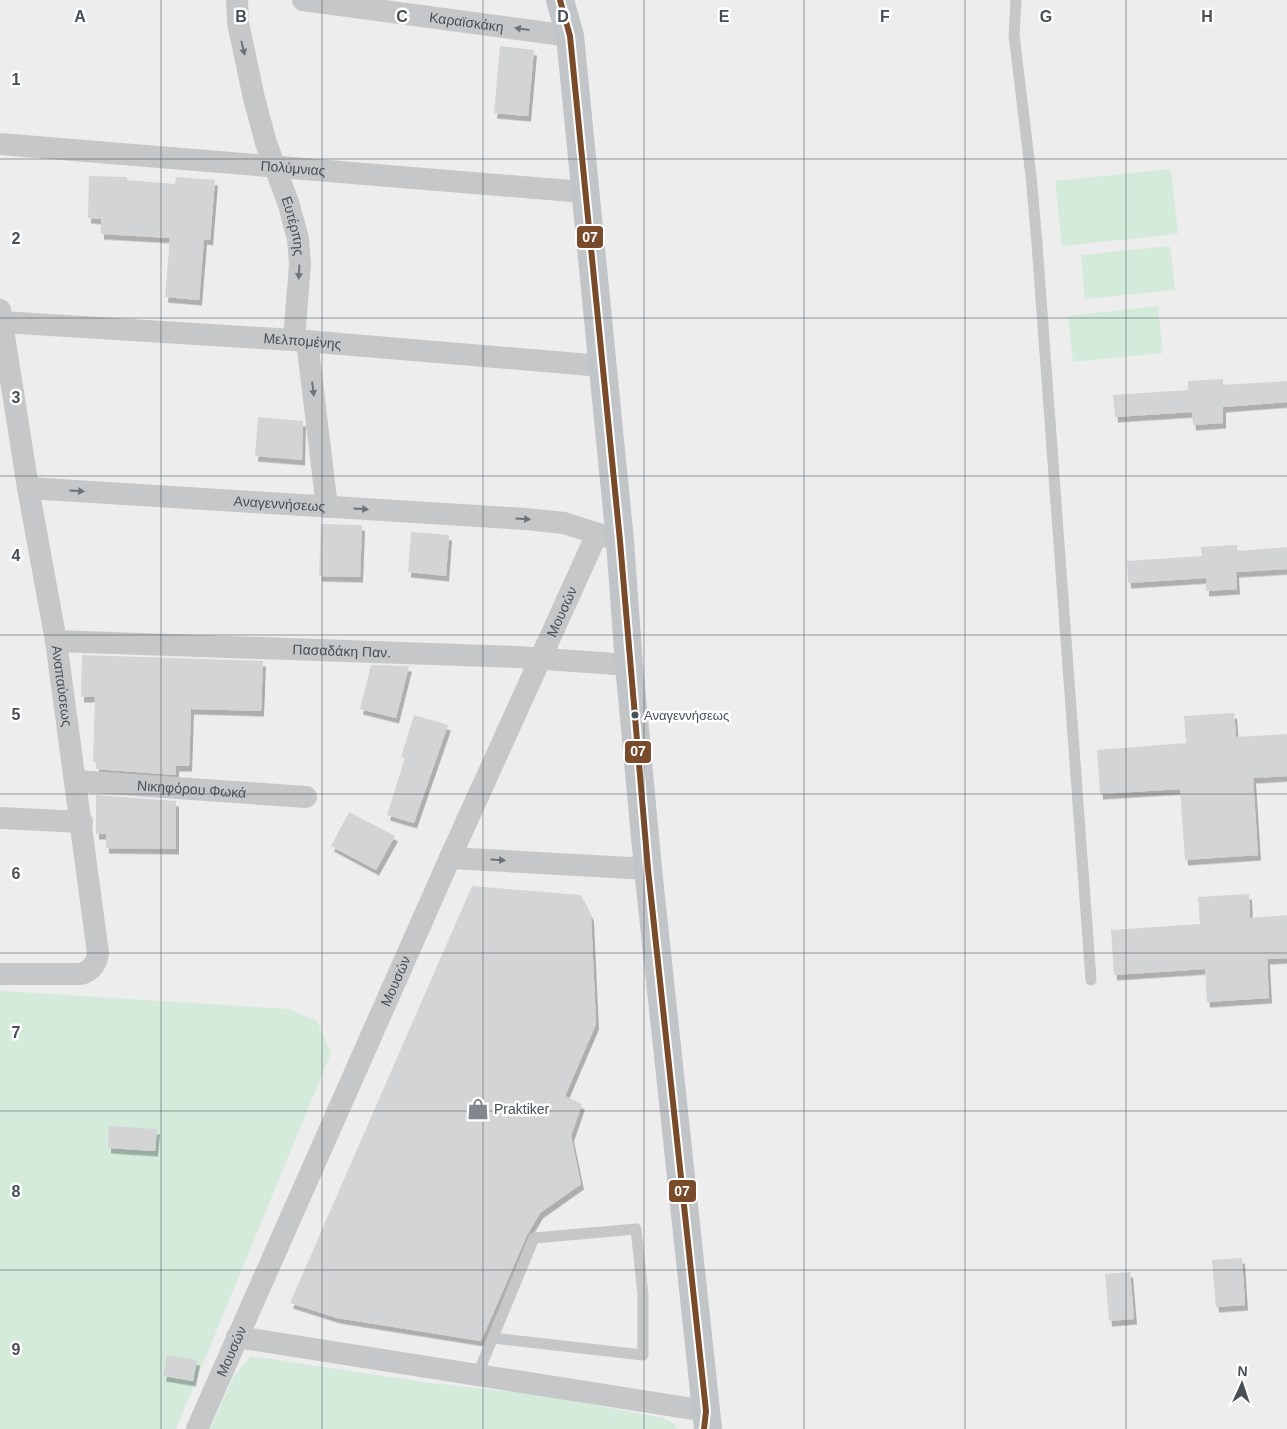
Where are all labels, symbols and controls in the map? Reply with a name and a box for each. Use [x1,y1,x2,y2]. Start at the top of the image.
text: A [74,8,86,25]
text: B [235,8,247,25]
text: C [396,8,408,25]
text: D [557,8,569,25]
text: E [719,8,730,25]
text: F [880,8,890,25]
text: G [1040,8,1052,25]
text: H [1201,8,1213,25]
street label: Καραϊσκάκη [428,9,505,35]
one-way arrow [514,25,530,33]
one-way arrow [239,41,247,56]
text: 1 [12,71,21,88]
street label: Πολύμνιας [260,157,326,179]
street label: Ευτέρπης [278,194,307,257]
line badge: 07 [576,225,604,249]
text: 07 [582,229,598,245]
text: 2 [12,230,21,247]
one-way arrow [295,265,303,281]
street label: Μελπομένης [263,330,342,352]
one-way arrow [309,382,317,398]
text: 3 [12,389,21,406]
one-way arrow [69,487,85,495]
street label: Αναγεννήσεως [233,493,326,515]
one-way arrow [353,506,369,514]
one-way arrow [516,515,532,523]
text: 4 [12,547,21,564]
street label: Μουσών [543,584,580,639]
street label: Πασαδάκη Παν. [292,641,391,661]
street label: Αναπαύσεως [49,644,75,728]
text: 5 [12,706,21,723]
place label: Αναγεννήσεως [644,708,729,723]
marker: Αναγεννήσεως [630,710,640,720]
line badge: 07 [624,740,652,764]
text: 07 [630,743,646,759]
street label: Νικηφόρου Φωκά [137,777,247,801]
one-way arrow [491,857,507,865]
text: 6 [12,865,21,882]
street label: Μουσών [377,953,414,1009]
text: 7 [12,1024,21,1041]
shop icon: Praktiker [465,1096,491,1122]
place label: Praktiker [494,1101,550,1117]
line badge: 07 [668,1179,697,1203]
text: 8 [12,1183,21,1200]
text: 07 [674,1183,690,1199]
street label: Μουσών [213,1323,250,1379]
text: 9 [12,1341,21,1358]
north arrow [1217,1359,1267,1409]
text: N [1237,1363,1248,1379]

